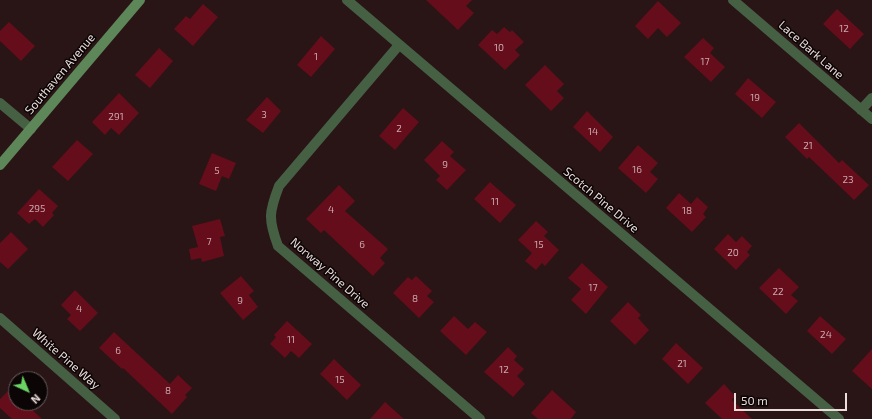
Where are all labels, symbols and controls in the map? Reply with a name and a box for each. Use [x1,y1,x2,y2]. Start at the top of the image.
street label: Lace Bark Lane [776,18,846,82]
house number: 12 [839,23,849,35]
street label: Southaven Avenue [22,31,98,117]
house number: 10 [494,42,504,54]
house number: 1 [314,51,318,63]
house number: 17 [700,56,710,68]
house number: 19 [750,92,760,104]
house number: 3 [261,109,267,121]
house number: 291 [108,111,124,123]
house number: 2 [396,123,402,135]
house number: 14 [588,126,598,138]
house number: 21 [803,140,813,152]
house number: 9 [442,159,448,171]
street label: Scotch Pine Drive [560,164,642,236]
house number: 16 [632,164,642,176]
house number: 5 [214,165,220,177]
house number: 23 [842,174,854,186]
house number: 11 [491,196,499,208]
house number: 295 [29,203,45,215]
house number: 4 [328,204,334,216]
house number: 18 [682,205,692,217]
street label: Norway Pine Drive [287,235,373,311]
house number: 7 [206,236,212,248]
house number: 6 [359,239,365,251]
house number: 15 [534,239,544,251]
house number: 20 [727,247,739,259]
house number: 17 [588,282,598,294]
house number: 22 [772,286,784,298]
house number: 8 [412,293,418,305]
house number: 9 [237,295,243,307]
house number: 4 [76,303,82,315]
street label: White Pine Way [29,326,103,392]
house number: 24 [820,329,832,341]
house number: 11 [287,334,295,346]
house number: 6 [115,345,121,357]
house number: 21 [677,358,687,370]
house number: 12 [499,364,509,376]
north arrow [8,371,48,411]
house number: 15 [335,374,345,386]
house number: 8 [165,385,171,397]
scale bar [736,385,849,411]
text: N [29,392,43,407]
text: 50 m [741,393,768,407]

